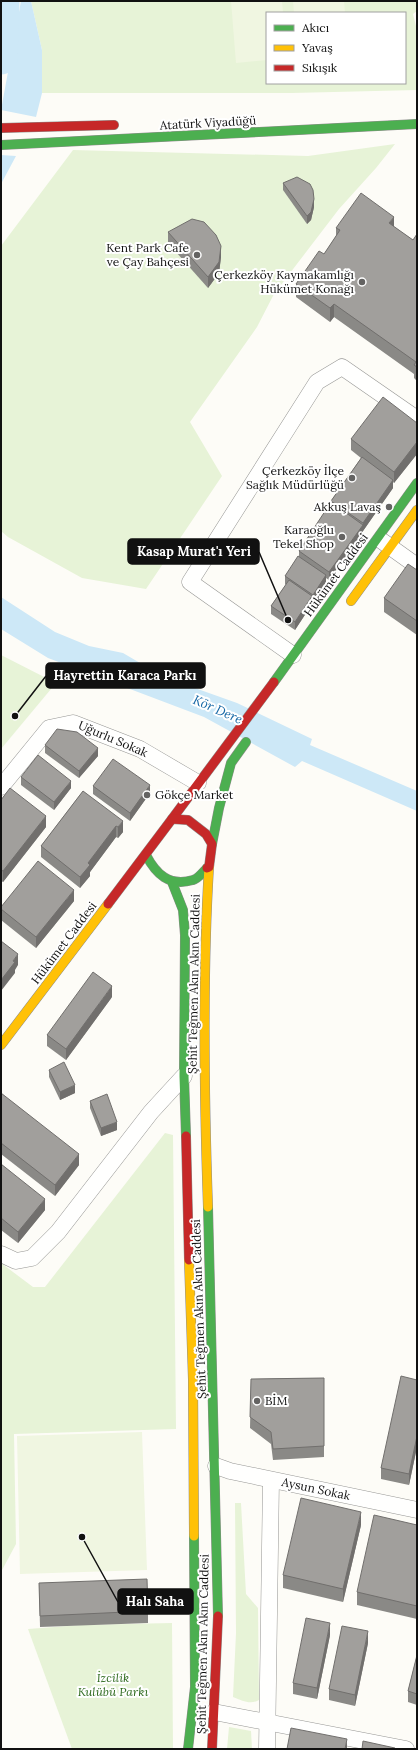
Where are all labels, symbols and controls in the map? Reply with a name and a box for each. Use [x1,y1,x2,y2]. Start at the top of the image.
legend [266,12,406,84]
text: Akıcı [301,20,329,35]
text: Yavaş [301,40,333,55]
text: Sıkışık [302,60,338,75]
street label: Atatürk Viyadüğü [158,112,256,133]
place label: Kent Park Cafe ve Çay Bahçesi [106,240,189,269]
marker: Kent Park Cafe ve Çay Bahçesi [192,250,202,260]
place label: Çerkezköy Kaymakamlığı Hükümet Konağı [214,267,354,296]
marker: Çerkezköy Kaymakamlığı Hükümet Konağı [357,277,367,287]
place label: Çerkezköy İlçe Sağlık Müdürlüğü [246,463,344,492]
marker: Çerkezköy İlçe Sağlık Müdürlüğü [347,473,357,483]
place label: Akkuş Lavaş [313,499,381,514]
marker: Akkuş Lavaş [384,502,394,512]
place label: Karaoğlu Tekel Shop [273,522,334,551]
street label: Hükümet Caddesi [300,530,371,619]
marker: Karaoğlu Tekel Shop [337,532,347,542]
callout: Kasap Murat'ı Yeri [128,539,259,564]
text: Kasap Murat'ı Yeri [137,543,251,560]
callout: Hayrettin Karaca Parkı [46,663,205,688]
text: Hayrettin Karaca Parkı [53,667,197,684]
water label: Kör Dere [190,691,245,728]
street label: Uğurlu Sokak [76,717,151,760]
place label: Gökçe Market [155,787,234,802]
marker: Gökçe Market [142,790,152,800]
street label: Şehit Teğmen Akın Akın Caddesi [184,894,203,1074]
street label: Hükümet Caddesi [28,899,99,987]
street label: Şehit Teğmen Akın Akın Caddesi [188,1219,209,1399]
place label: BİM [265,1393,287,1408]
marker: BİM [252,1396,262,1406]
street label: Aysun Sokak [279,1474,352,1503]
street label: Şehit Teğmen Akın Akın Caddesi [193,1554,212,1734]
callout: Halı Saha [118,1589,193,1614]
text: Halı Saha [126,1593,184,1610]
park label: İzcilik Kulübü Parkı [78,1670,148,1699]

